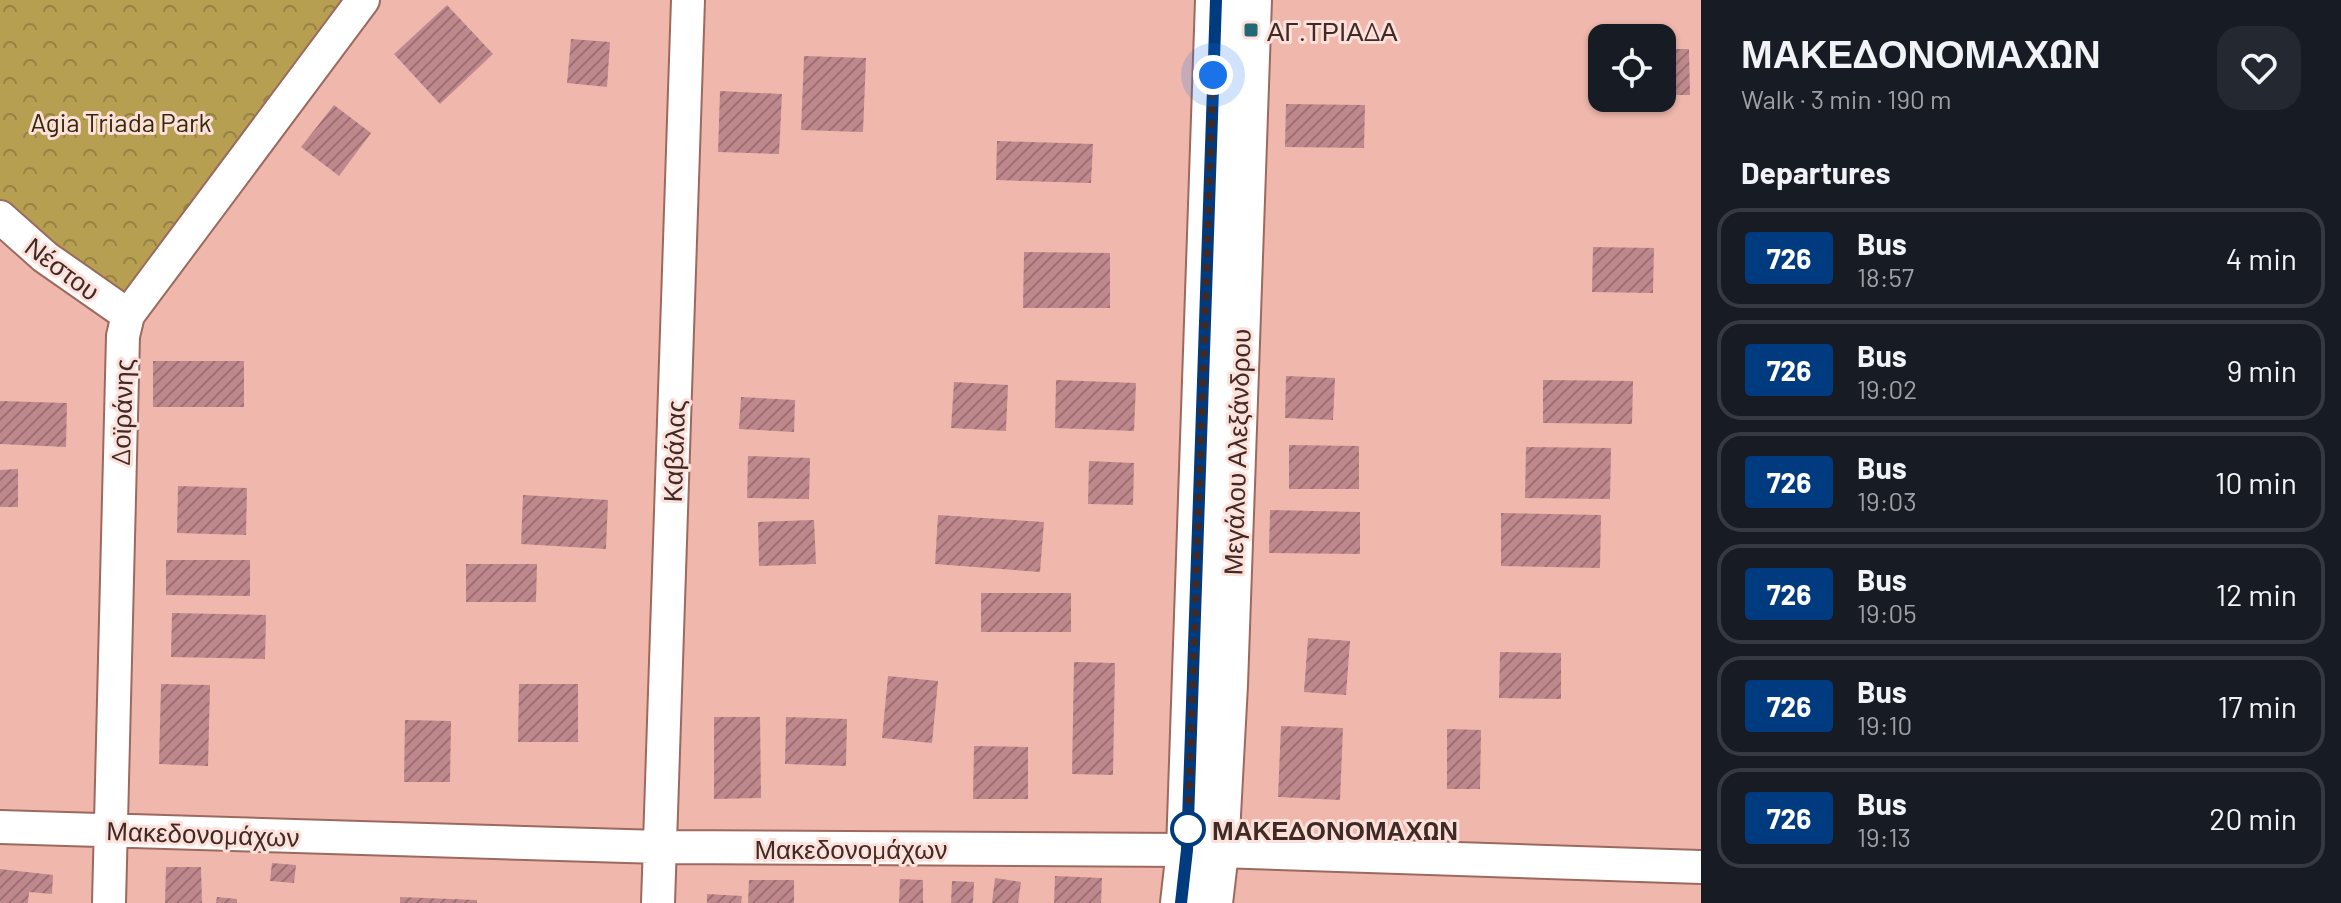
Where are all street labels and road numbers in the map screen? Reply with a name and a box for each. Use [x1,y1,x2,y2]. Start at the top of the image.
street label: Νέστου [20,230,106,306]
street label: Μεγάλου Αλεξάνδρου [1216,328,1256,576]
street label: Δοϊράνης [104,358,138,466]
street label: Καβάλας [656,399,690,503]
street label: Μακεδονομάχων [106,814,300,852]
street label: Μακεδονομάχων [754,833,948,864]

